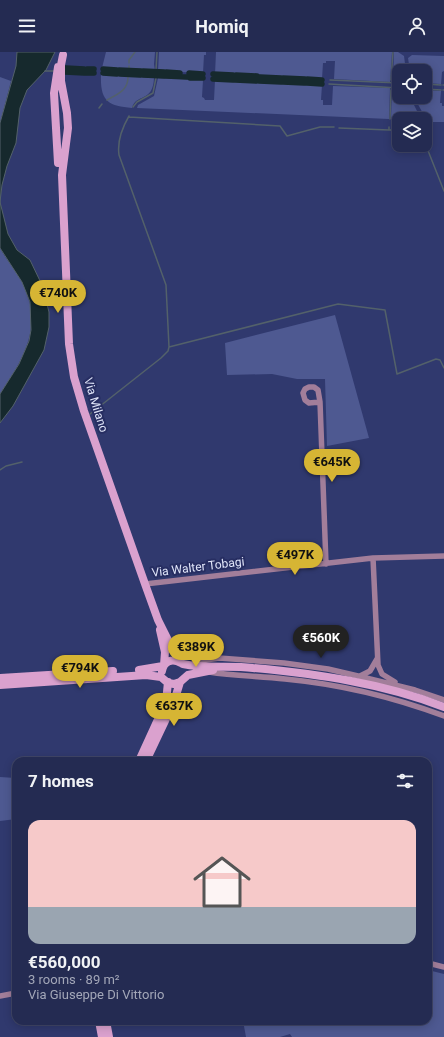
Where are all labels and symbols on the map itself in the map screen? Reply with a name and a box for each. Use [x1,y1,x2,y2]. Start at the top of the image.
pin: €740K [30,280,86,314]
street label: Via Milano [81,376,111,434]
pin: €645K [304,449,360,483]
pin: €497K [267,542,323,576]
street label: Via Walter Tobagi [151,554,245,580]
pin: €560K [293,625,349,659]
pin: €389K [168,634,224,668]
pin: €794K [52,655,108,689]
pin: €637K [146,693,202,727]

